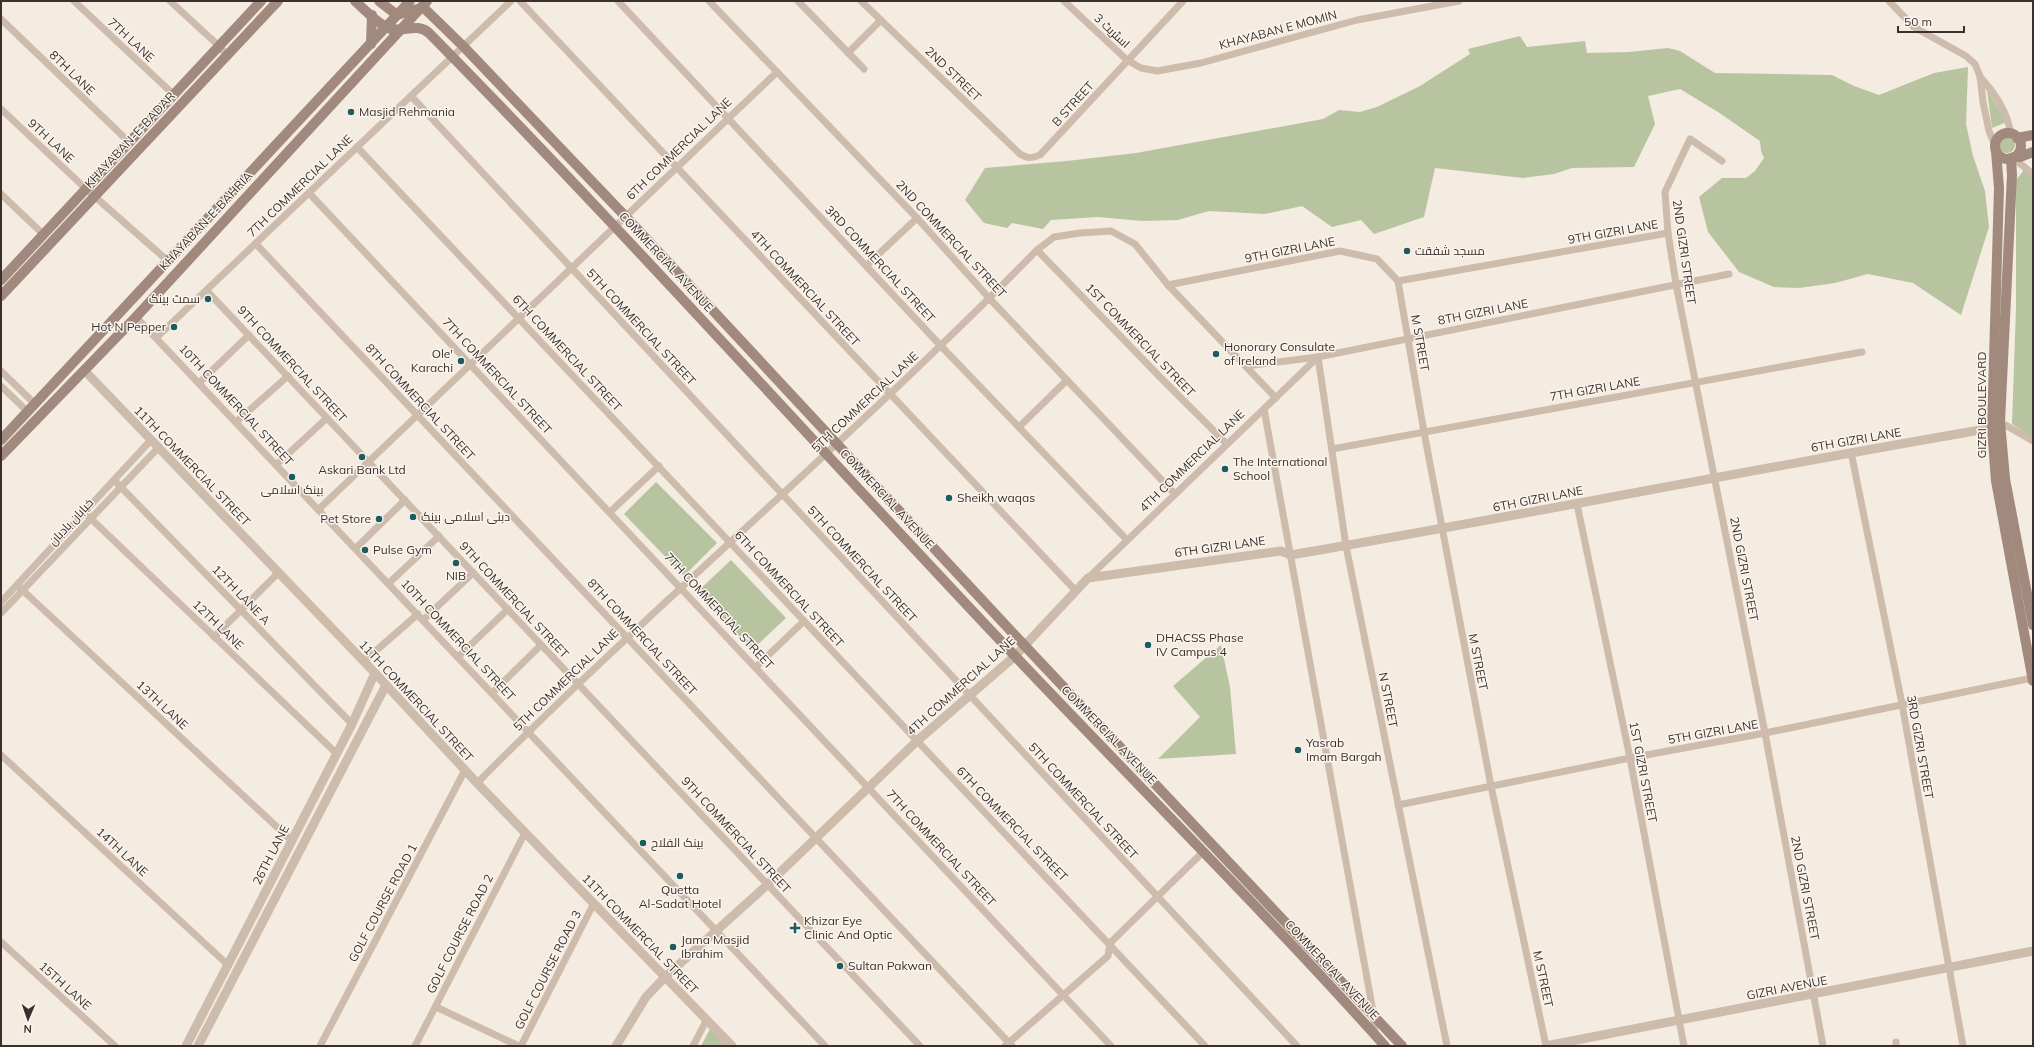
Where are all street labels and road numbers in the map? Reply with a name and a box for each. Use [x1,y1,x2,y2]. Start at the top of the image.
street label: KHAYABAN E MOMIN [1217,7,1338,52]
street label: اسٹریٹ 3 [1091,10,1133,51]
street label: 7TH LANE [105,14,158,65]
street label: 2ND STREET [922,43,985,105]
street label: 8TH LANE [46,47,98,98]
street label: B STREET [1049,78,1097,129]
street label: KHAYABAN-E-BADAR [81,88,178,191]
street label: 6TH COMMERCIAL LANE [623,94,735,203]
street label: 9TH LANE [25,115,78,166]
street label: 7TH COMMERCIAL LANE [244,131,356,240]
street label: KHAYABAN-E-BAHRIA [156,168,255,273]
street label: 2ND COMMERCIAL STREET [893,177,1010,301]
street label: 2ND GIZRI STREET [1670,198,1699,306]
street label: 3RD COMMERCIAL STREET [822,202,939,326]
street label: COMMERCIAL AVENUE [616,209,717,315]
street label: 9TH GIZRI LANE [1567,216,1659,247]
street label: 4TH COMMERCIAL STREET [747,226,864,350]
street label: 9TH GIZRI LANE [1244,233,1336,266]
street label: 5TH COMMERCIAL STREET [583,265,700,389]
street label: 1ST COMMERCIAL STREET [1082,280,1199,400]
street label: 6TH COMMERCIAL STREET [509,291,626,415]
street label: 8TH GIZRI LANE [1437,295,1529,328]
street label: 9TH COMMERCIAL STREET [234,302,351,426]
street label: M STREET [1408,313,1433,373]
street label: 7TH COMMERCIAL STREET [439,314,556,438]
street label: 8TH COMMERCIAL STREET [362,340,479,464]
street label: 10TH COMMERCIAL STREET [176,341,297,469]
street label: 5TH COMMERCIAL LANE [808,348,921,455]
street label: GIZRI BOULEVARD [1974,351,1989,459]
street label: 7TH GIZRI LANE [1549,373,1641,404]
street label: 11TH COMMERCIAL STREET [131,403,254,529]
street label: 4TH COMMERCIAL LANE [1136,406,1248,515]
street label: 6TH GIZRI LANE [1810,424,1902,455]
street label: COMMERCIAL AVENUE [837,446,938,552]
street label: 6TH GIZRI LANE [1492,482,1584,515]
street label: خیابان بادبان [45,495,96,548]
street label: 5TH COMMERCIAL STREET [804,502,921,626]
street label: 2ND GIZRI STREET [1727,516,1762,623]
street label: 6TH COMMERCIAL STREET [731,527,848,651]
street label: 6TH GIZRI LANE [1174,533,1266,560]
street label: 9TH COMMERCIAL STREET [456,538,573,662]
street label: 7TH COMMERCIAL STREET [661,549,778,673]
street label: 12TH LANE A [209,562,273,628]
street label: 8TH COMMERCIAL STREET [584,575,701,699]
street label: 10TH COMMERCIAL STREET [398,576,519,704]
street label: 12TH LANE [190,597,246,653]
street label: 5TH COMMERCIAL LANE [510,625,622,734]
street label: M STREET [1466,632,1491,692]
street label: 4TH COMMERCIAL LANE [903,633,1018,738]
street label: 11TH COMMERCIAL STREET [356,637,477,765]
street label: N STREET [1376,671,1401,730]
street label: 13TH LANE [133,677,191,732]
street label: COMMERCIAL AVENUE [1058,682,1160,787]
street label: 3RD GIZRI STREET [1904,694,1937,801]
street label: 5TH GIZRI LANE [1667,716,1759,747]
street label: 1ST GIZRI STREET [1626,720,1661,824]
street label: 5TH COMMERCIAL STREET [1025,739,1142,863]
street label: 6TH COMMERCIAL STREET [954,763,1072,885]
street label: 9TH COMMERCIAL STREET [678,773,795,897]
street label: 7TH COMMERCIAL STREET [883,786,1000,910]
street label: 26TH LANE [249,822,292,887]
street label: 14TH LANE [93,824,151,879]
street label: 2ND GIZRI STREET [1788,835,1823,942]
street label: GOLF COURSE ROAD 1 [345,841,420,965]
street label: 11TH COMMERCIAL STREET [579,871,702,997]
street label: GOLF COURSE ROAD 2 [423,872,496,996]
street label: GOLF COURSE ROAD 3 [511,908,584,1032]
street label: COMMERCIAL AVENUE [1282,917,1383,1023]
street label: M STREET [1530,949,1557,1009]
street label: 15TH LANE [36,958,95,1013]
street label: GIZRI AVENUE [1745,972,1829,1003]

